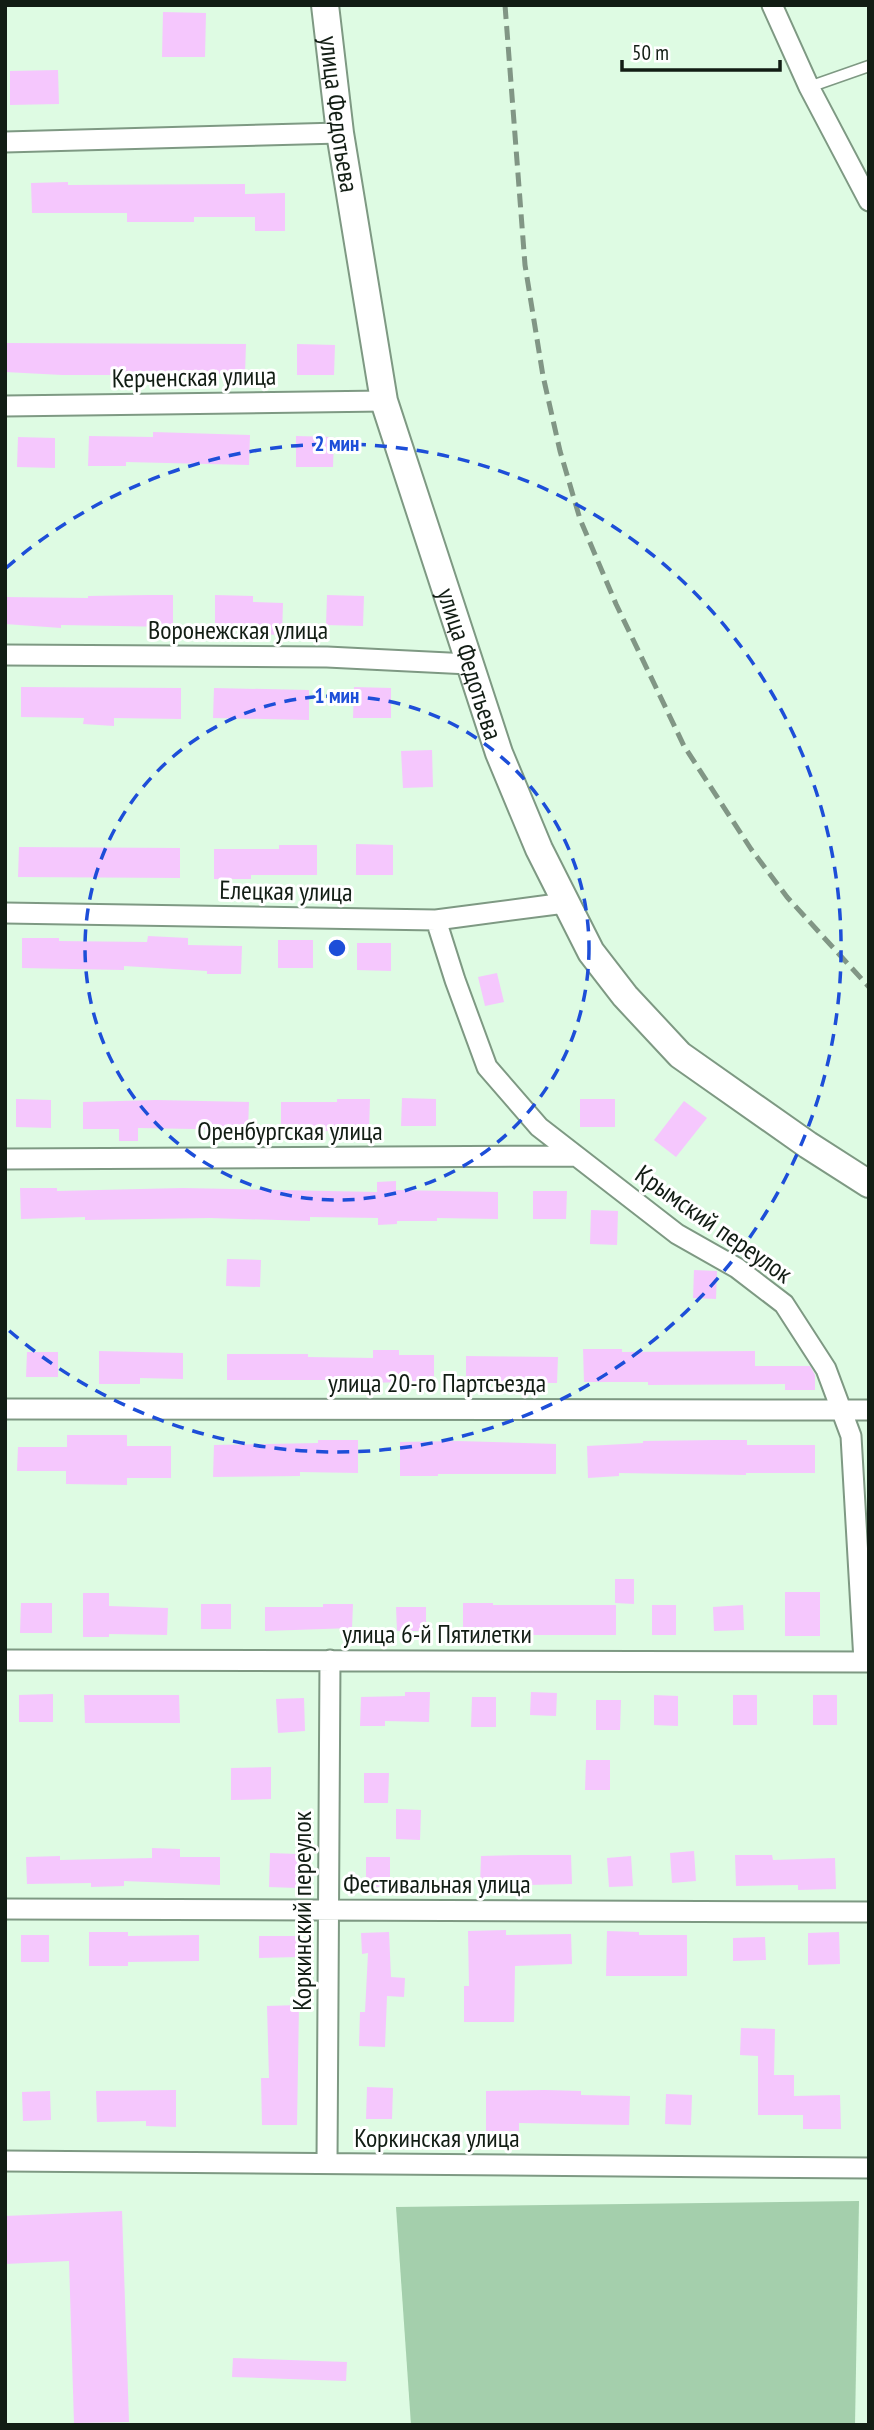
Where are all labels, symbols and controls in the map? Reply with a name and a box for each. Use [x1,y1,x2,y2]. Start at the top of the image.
scale bar [622,28,780,72]
street label: улица Федотьева [313,34,366,195]
text: 50 m [632,39,669,66]
street label: Керченская улица [111,359,276,394]
text: 2 мин [315,430,359,457]
street label: улица Федотьева [430,584,511,744]
street label: Воронежская улица [148,613,328,646]
text: 1 мин [315,682,359,709]
street label: Елецкая улица [219,873,353,908]
centre of rings [325,936,349,960]
street label: Оренбургская улица [197,1114,383,1147]
street label: Крымский переулок [629,1157,799,1290]
street label: улица 20-го Партсъезда [328,1366,546,1399]
street label: улица 6-й Пятилетки [342,1617,532,1650]
street label: Коркинский переулок [285,1811,318,2011]
street label: Фестивальная улица [343,1867,531,1900]
street label: Коркинская улица [354,2121,520,2154]

